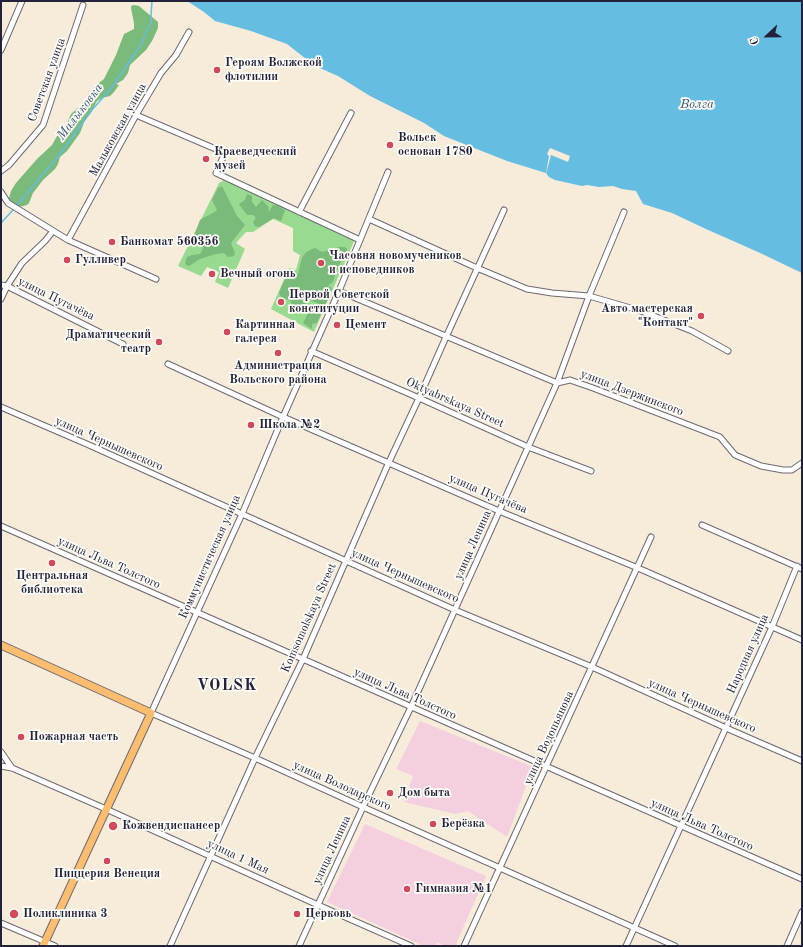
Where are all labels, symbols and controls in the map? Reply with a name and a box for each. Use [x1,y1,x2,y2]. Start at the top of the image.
north arrow [747,16,787,56]
text: С [749,35,762,46]
street label: Советская улица [25,36,69,124]
place label: Героям Волжской флотилии [225,56,322,84]
marker: Героям Волжской флотилии [212,65,222,75]
water label: Малыковка [54,81,106,143]
street label: Малыковская улица [86,81,150,179]
water label: Волга [680,97,714,113]
place label: Вольск основан 1780 [398,131,473,159]
marker: Вольск основан 1780 [385,140,395,150]
place label: Краеведческий музей [214,145,297,173]
marker: Краеведческий музей [201,154,211,164]
place label: Банкомат 560356 [120,235,218,249]
marker: Банкомат 560356 [107,237,117,247]
place label: Часовня новомучеников и исповедников [329,249,462,277]
place label: Гулливер [75,253,126,267]
marker: Гулливер [62,255,72,265]
marker: Часовня новомучеников и исповедников [316,258,326,268]
place label: Вечный огонь [220,267,296,281]
marker: Вечный огонь [207,269,217,279]
street label: улица Пугачёва [15,274,97,324]
place label: Первой Советской конституции [289,288,389,316]
marker: Первой Советской конституции [276,297,286,307]
place label: Авто мастерская "Контакт" [601,302,693,330]
marker: Авто мастерская "Контакт" [696,311,706,321]
place label: Картинная галерея [235,318,295,346]
place label: Цемент [345,318,387,332]
marker: Цемент [332,320,342,330]
marker: Картинная галерея [222,327,232,337]
place label: Драматический театр [65,328,151,356]
marker: Драматический театр [154,337,164,347]
marker: Администрация Вольского района [273,348,283,358]
place label: Администрация Вольского района [229,359,327,387]
street label: улица Дзержинского [578,367,686,419]
street label: Oktyabrskaya Street [404,375,506,431]
street label: улица Чернышевского [53,414,165,474]
place label: Школа №2 [259,418,320,432]
marker: Школа №2 [246,420,256,430]
street label: улица Пугачёва [447,471,529,517]
street label: Коммунистическая улица [176,493,244,621]
street label: улица Ленина [451,508,495,582]
street label: улица Льва Толстого [55,534,163,592]
street label: улица Чернышевского [349,546,461,606]
marker: Центральная библиотека [47,558,57,568]
street label: Komsomolskaya Street [278,561,340,675]
place label: Центральная библиотека [16,569,88,597]
street label: Народная улица [724,612,772,696]
street label: улица Льва Толстого [351,665,459,723]
district label: VOLSK [197,676,257,696]
street label: улица Чернышевского [646,676,758,736]
street label: улица Водопьянова [521,689,577,787]
place label: Пожарная часть [29,730,118,744]
marker: Пожарная часть [16,732,26,742]
street label: улица Володарского [291,758,393,814]
place label: Дом быта [398,786,450,800]
marker: Дом быта [385,788,395,798]
street label: улица Льва Толстого [648,796,756,854]
street label: улица Ленина [310,813,354,887]
place label: Берёзка [441,817,485,831]
place label: Кожвендиспансер [122,819,220,833]
marker: Берёзка [428,819,438,829]
marker: Кожвендиспансер [107,820,119,832]
street label: улица 1 Мая [205,836,271,878]
marker: Пиццерия Венеция [102,856,112,866]
place label: Пиццерия Венеция [54,867,160,881]
place label: Гимназия №1 [415,882,492,896]
marker: Гимназия №1 [402,884,412,894]
place label: Поликлиника 3 [23,907,107,921]
place label: Церковь [305,907,351,921]
marker: Поликлиника 3 [8,908,20,920]
marker: Церковь [292,909,302,919]

